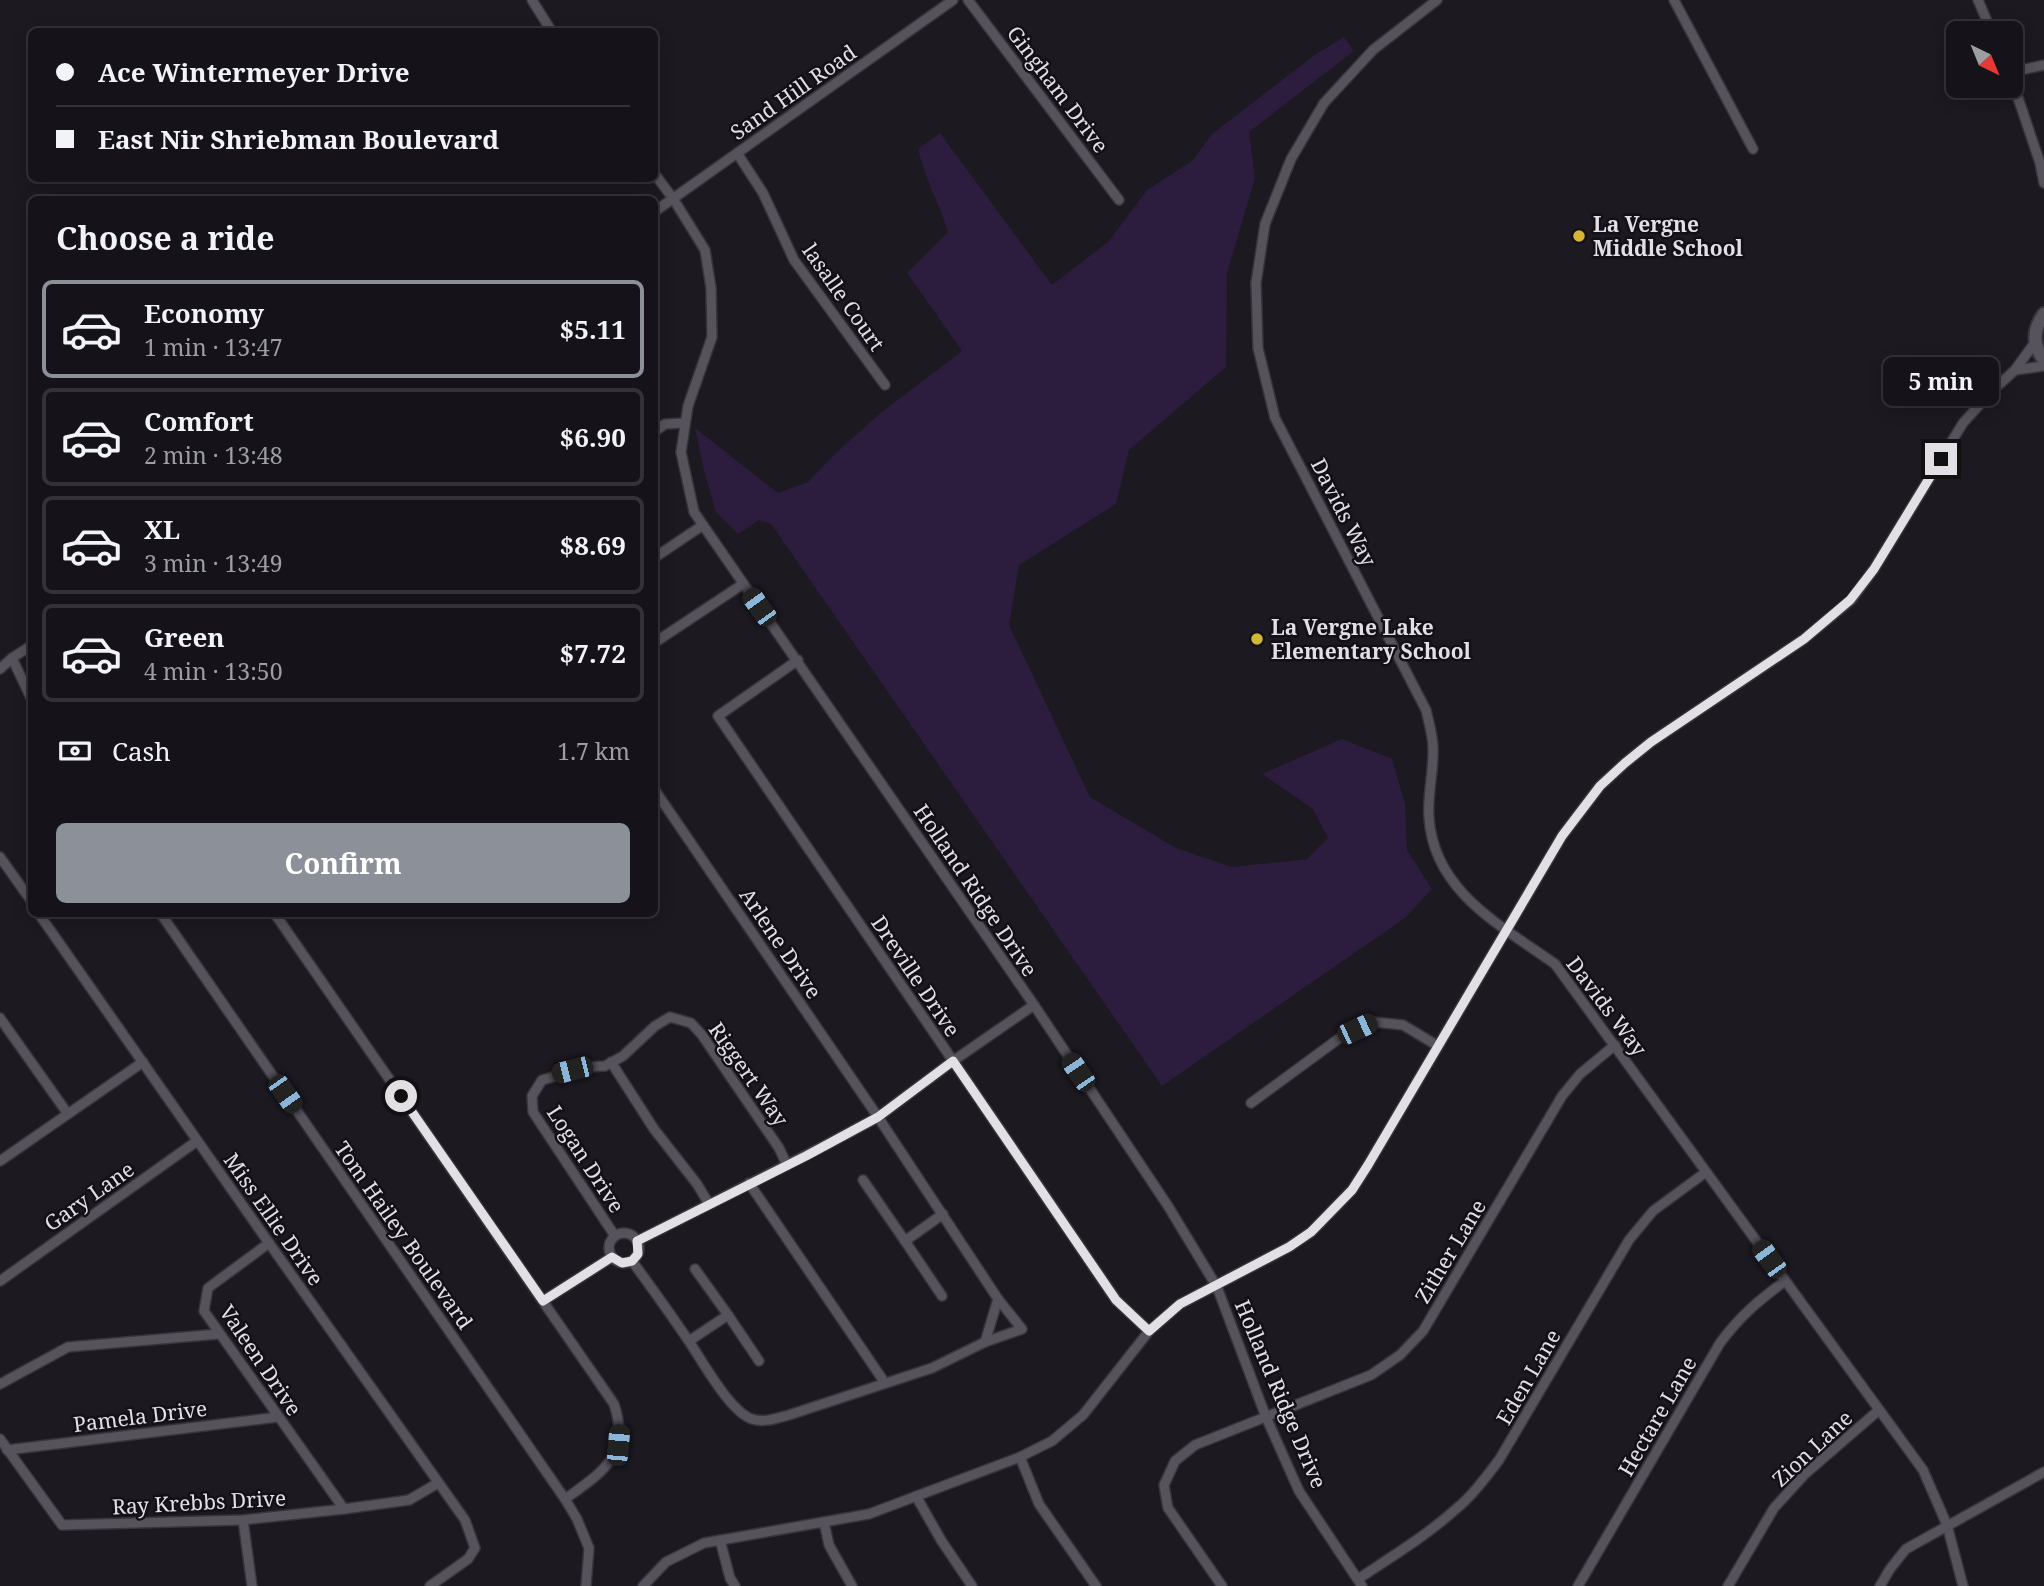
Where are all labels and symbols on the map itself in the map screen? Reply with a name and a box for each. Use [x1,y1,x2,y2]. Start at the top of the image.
street label: Gingham Drive [1001,20,1115,158]
north arrow [1946,21,2023,98]
street label: Sand Hill Road [725,38,862,146]
place label: La Vergne Middle School [1593,210,1744,262]
marker: La Vergne Middle School [1571,228,1587,244]
street label: lasalle Court [797,238,891,356]
callout: 5 min [1883,358,1999,406]
route end [1925,443,1957,475]
street label: Davids Way [1305,453,1383,571]
car [739,584,780,630]
place label: La Vergne Lake Elementary School [1271,613,1472,665]
marker: La Vergne Lake Elementary School [1249,631,1265,647]
street label: Holland Ridge Drive [908,798,1044,982]
street label: Arlene Drive [734,882,828,1004]
street label: Dreville Drive [865,910,967,1042]
street label: Davids Way [1560,951,1654,1061]
car [1334,1011,1381,1047]
street label: Riggert Way [703,1016,795,1132]
car [1058,1049,1099,1095]
car [550,1055,595,1085]
car [265,1071,306,1117]
route start [385,1080,417,1112]
street label: Logan Drive [541,1100,631,1218]
street label: Tom Hailey Boulevard [329,1136,480,1335]
street label: Miss Ellie Drive [218,1147,330,1291]
street label: Gary Lane [38,1155,140,1237]
street label: Zither Lane [1408,1194,1492,1308]
car [1749,1236,1790,1282]
street label: Holland Ridge Drive [1229,1295,1333,1493]
street label: Valeen Drive [214,1299,308,1421]
street label: Eden Lane [1489,1324,1567,1430]
street label: Hectare Lane [1611,1351,1703,1481]
street label: Pamela Drive [71,1394,209,1438]
street label: Zion Lane [1766,1404,1858,1492]
car [606,1423,631,1467]
street label: Ray Krebbs Drive [111,1483,287,1521]

